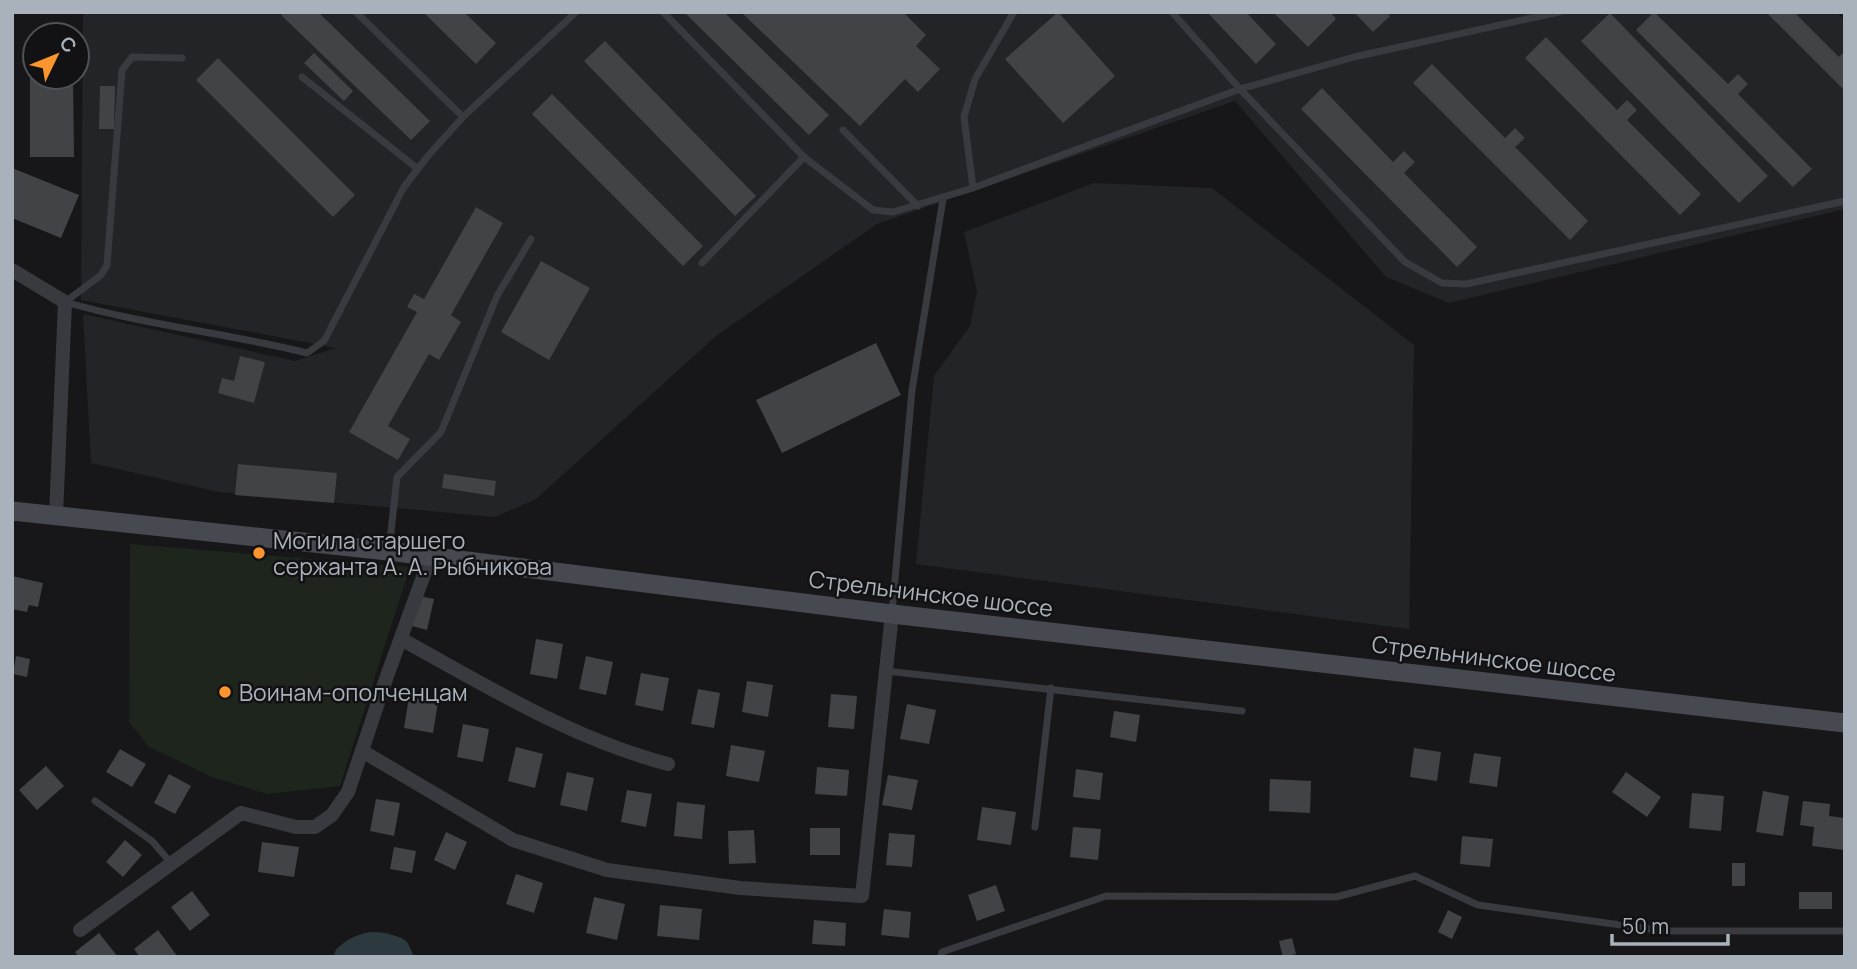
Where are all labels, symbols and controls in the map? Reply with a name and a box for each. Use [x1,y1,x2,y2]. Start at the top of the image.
north arrow [21,21,91,91]
text: С [54,30,83,58]
place label: Могила старшего сержанта А. А. Рыбникова [273,524,552,582]
marker: Могила старшего сержанта А. А. Рыбникова [251,545,267,561]
street label: Стрельнинское шоссе [807,562,1055,624]
street label: Стрельнинское шоссе [1370,627,1618,689]
place label: Воинам-ополченцам [239,676,468,708]
marker: Воинам-ополченцам [217,684,233,700]
scale bar [1612,902,1728,946]
text: 50 m [1622,912,1669,940]

